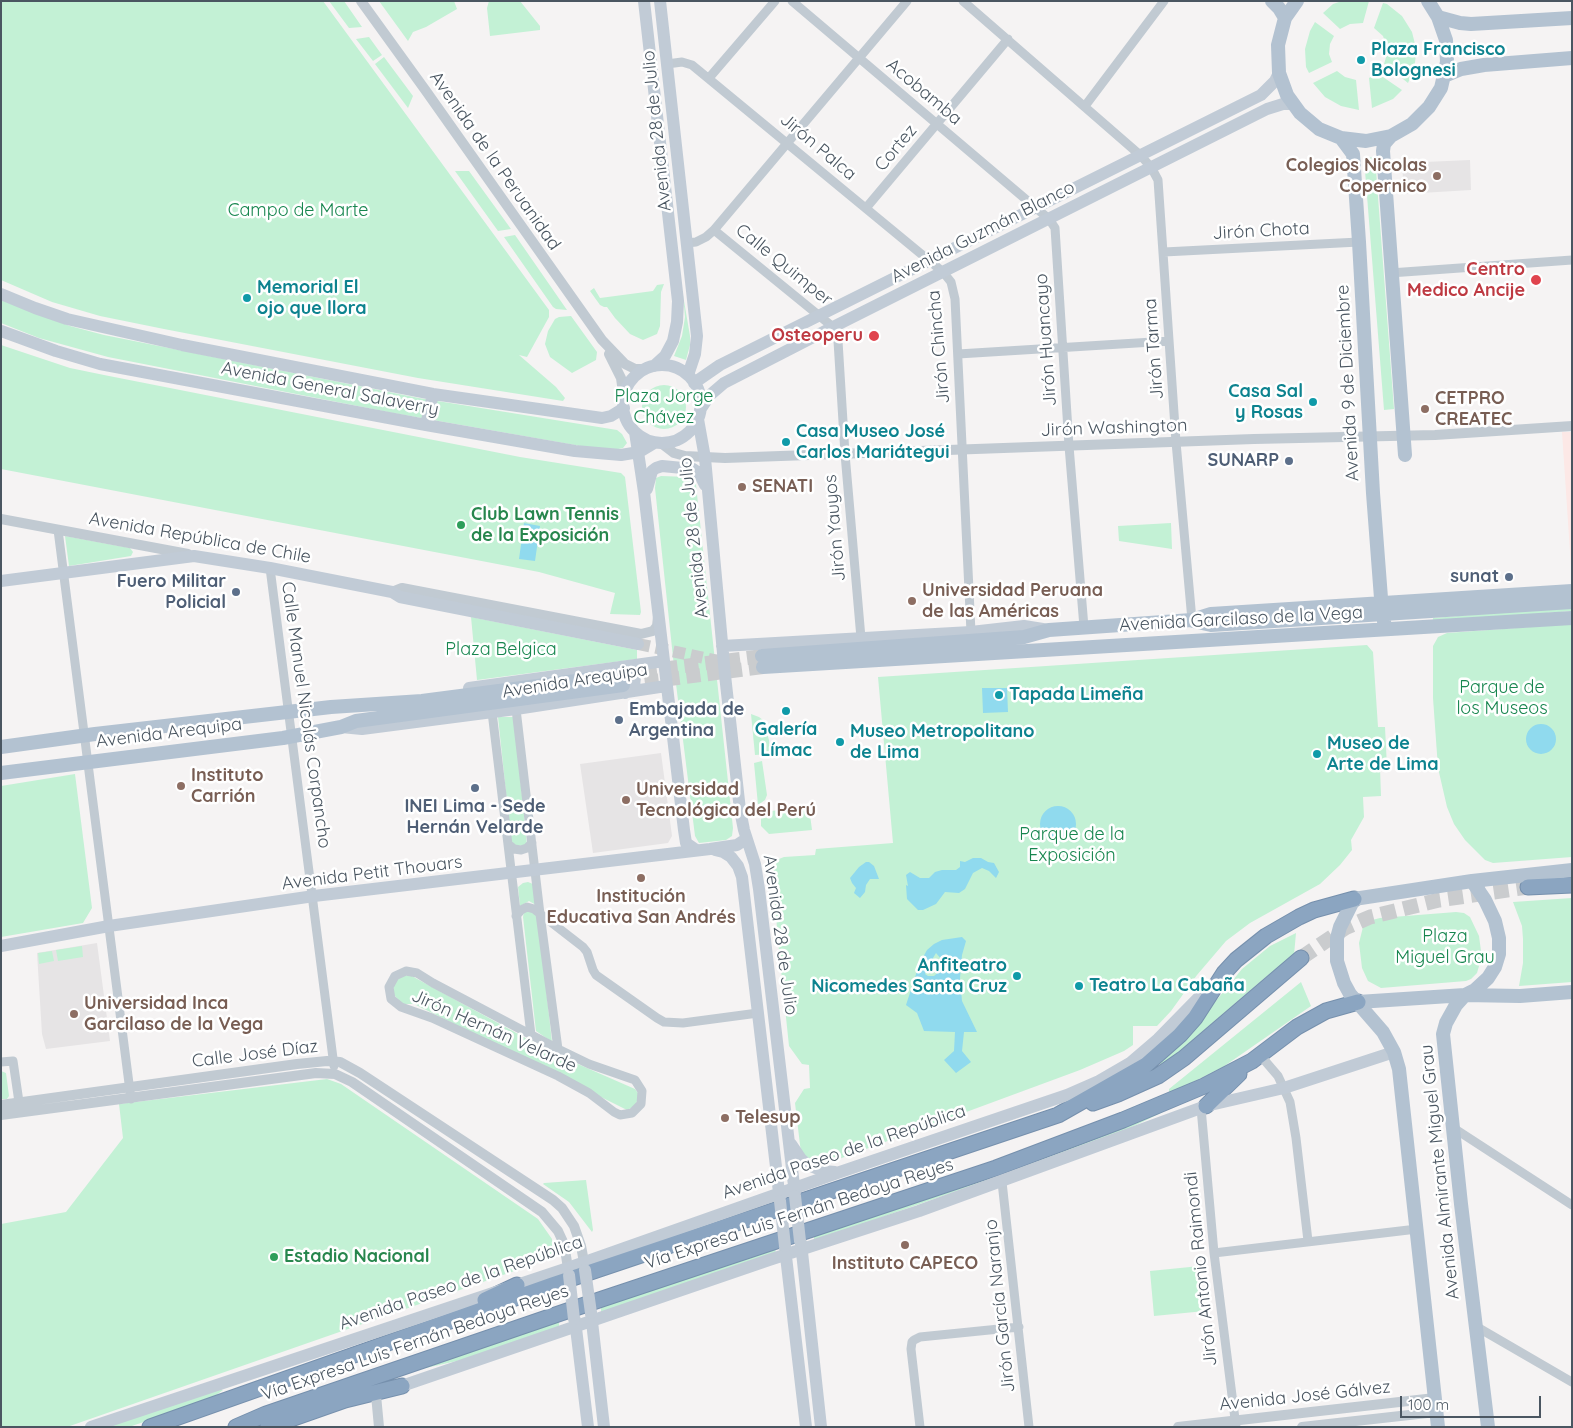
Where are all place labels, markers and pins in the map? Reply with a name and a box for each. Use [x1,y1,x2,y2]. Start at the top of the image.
place label: Plaza Francisco Bolognesi [1371,39,1506,82]
marker: Plaza Francisco Bolognesi [1355,54,1367,66]
place label: Colegios Nicolas Copernico [1286,155,1427,198]
marker: Colegios Nicolas Copernico [1431,170,1443,182]
place label: Centro Medico Ancije [1407,259,1525,302]
marker: Centro Medico Ancije [1529,273,1543,287]
place label: Memorial El ojo que llora [257,277,367,320]
marker: Memorial El ojo que llora [241,292,253,304]
place label: Osteoperu [771,325,863,347]
marker: Osteoperu [867,329,881,343]
place label: Casa Sal y Rosas [1228,381,1303,424]
place label: CETPRO CREATEC [1435,388,1512,430]
marker: Casa Sal y Rosas [1307,396,1319,408]
marker: CETPRO CREATEC [1419,403,1431,415]
place label: Casa Museo José Carlos Mariátegui [796,421,949,464]
marker: Casa Museo José Carlos Mariátegui [780,436,792,448]
place label: SUNARP [1208,450,1279,472]
marker: SUNARP [1283,455,1295,467]
place label: SENATI [752,476,813,498]
marker: SENATI [736,481,748,493]
place label: Club Lawn Tennis de la Exposición [471,504,619,546]
marker: Club Lawn Tennis de la Exposición [455,519,467,531]
place label: sunat [1450,566,1499,588]
place label: Fuero Militar Policial [117,571,226,614]
marker: sunat [1503,571,1515,583]
place label: Universidad Peruana de las Américas [922,580,1103,622]
marker: Fuero Militar Policial [230,586,242,598]
marker: Universidad Peruana de las Américas [906,595,918,607]
place label: Tapada Limeña [1009,684,1144,706]
marker: Tapada Limeña [993,689,1005,701]
place label: Embajada de Argentina [629,699,744,742]
marker: Galería Límac [780,705,792,717]
marker: Embajada de Argentina [613,714,625,726]
place label: Galería Límac [755,719,817,762]
place label: Museo Metropolitano de Lima [850,721,1035,764]
place label: Museo de Arte de Lima [1327,733,1438,776]
marker: Museo Metropolitano de Lima [834,736,846,748]
marker: Museo de Arte de Lima [1311,748,1323,760]
place label: Instituto Carrión [191,765,263,808]
place label: Universidad Tecnológica del Perú [636,779,816,822]
marker: Instituto Carrión [175,780,187,792]
marker: INEI Lima - Sede Hernán Velarde [469,782,481,794]
marker: Universidad Tecnológica del Perú [620,794,632,806]
place label: INEI Lima - Sede Hernán Velarde [404,796,546,839]
marker: Institución Educativa San Andrés [635,872,647,884]
place label: Institución Educativa San Andrés [546,886,736,929]
place label: Anfiteatro Nicomedes Santa Cruz [811,955,1007,998]
marker: Anfiteatro Nicomedes Santa Cruz [1011,970,1023,982]
place label: Teatro La Cabaña [1089,975,1245,997]
marker: Teatro La Cabaña [1073,980,1085,992]
place label: Universidad Inca Garcilaso de la Vega [84,993,263,1036]
marker: Universidad Inca Garcilaso de la Vega [68,1008,80,1020]
place label: Telesup [735,1107,801,1129]
marker: Telesup [719,1112,731,1124]
marker: Instituto CAPECO [899,1239,911,1251]
place label: Estadio Nacional [284,1246,430,1268]
marker: Estadio Nacional [268,1251,280,1263]
place label: Instituto CAPECO [832,1253,978,1275]

